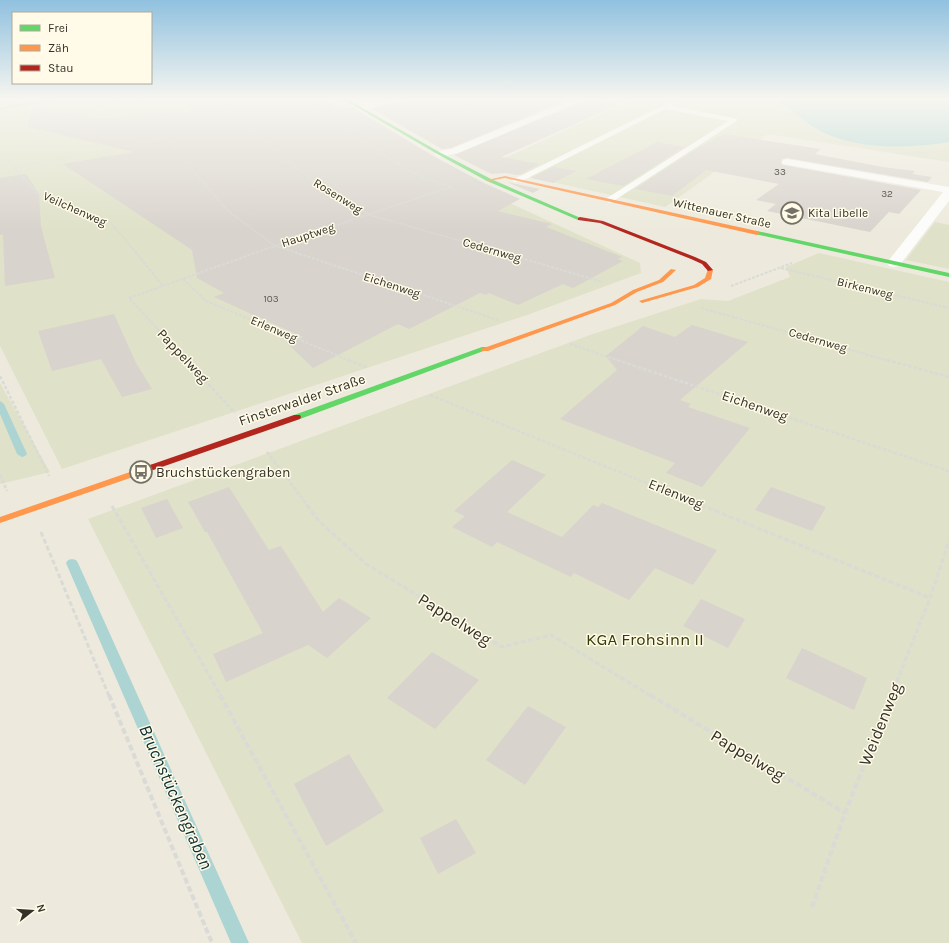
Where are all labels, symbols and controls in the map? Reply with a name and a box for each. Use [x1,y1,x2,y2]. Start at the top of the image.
legend [12,12,152,84]
text: Frei [48,21,68,35]
text: Zäh [48,41,69,55]
text: Stau [48,61,74,75]
house number: 33 [774,166,786,178]
street label: Rosenweg [311,175,365,217]
house number: 32 [881,188,893,200]
street label: Veilchenweg [41,189,109,229]
street label: Wittenauer Straße [672,195,772,231]
school or university icon: Kita Libelle [779,200,805,226]
place label: Kita Libelle [808,206,868,220]
street label: Hauptweg [280,220,337,250]
street label: Cedernweg [461,235,523,265]
street label: Eichenweg [362,269,422,301]
street label: Birkenweg [836,274,895,302]
house number: 103 [263,293,279,305]
street label: Erlenweg [248,313,300,345]
street label: Pappelweg [154,325,213,387]
street label: Cedernweg [787,325,849,355]
street label: Finsterwalder Straße [236,370,368,430]
street label: Eichenweg [720,387,790,425]
bus stop icon: Bruchstückengraben [128,459,154,485]
place label: Bruchstückengraben [156,464,290,481]
street label: Erlenweg [646,475,706,513]
street label: Pappelweg [415,589,496,650]
park label: KGA Frohsinn II [586,629,704,649]
street label: Weidenweg [854,679,906,769]
water label: Bruchstückengraben [134,721,218,873]
street label: Pappelweg [707,725,789,785]
north arrow [12,891,52,931]
text: N [34,903,48,914]

